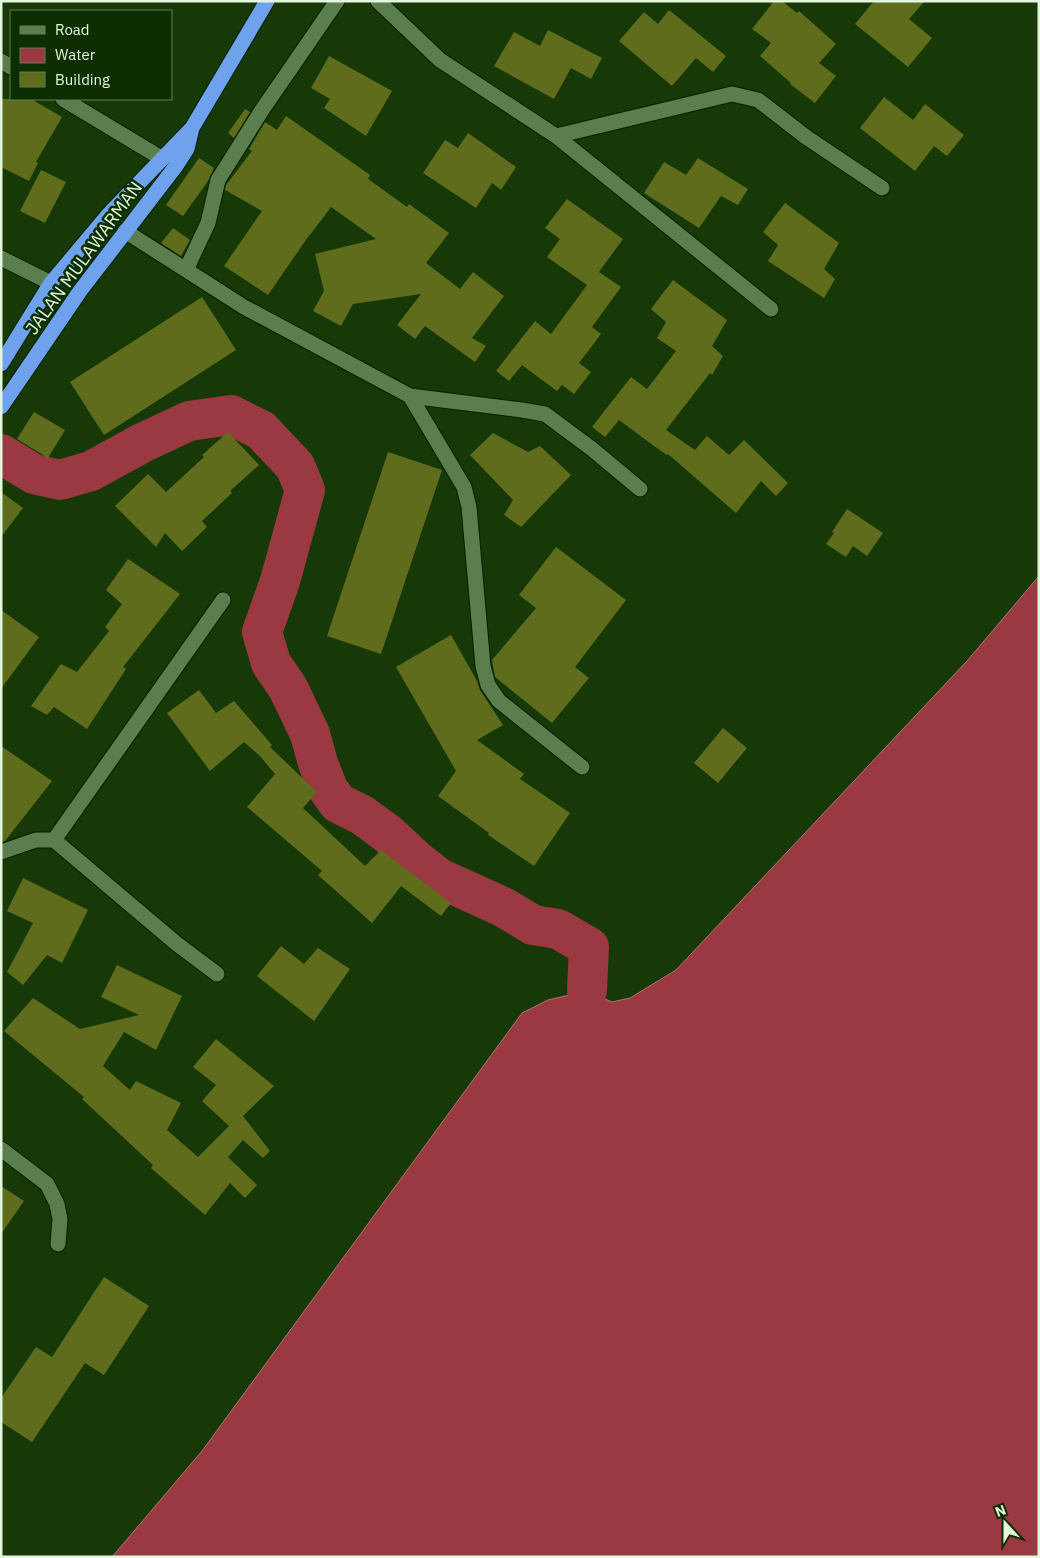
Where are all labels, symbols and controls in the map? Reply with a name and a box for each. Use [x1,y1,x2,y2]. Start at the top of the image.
legend [10,10,172,100]
text: Road [55,20,90,39]
text: Water [55,45,96,64]
text: Building [55,70,110,89]
street label: JALAN MULAWARMAN [20,177,147,339]
north arrow [980,1498,1030,1548]
text: N [992,1501,1008,1521]

